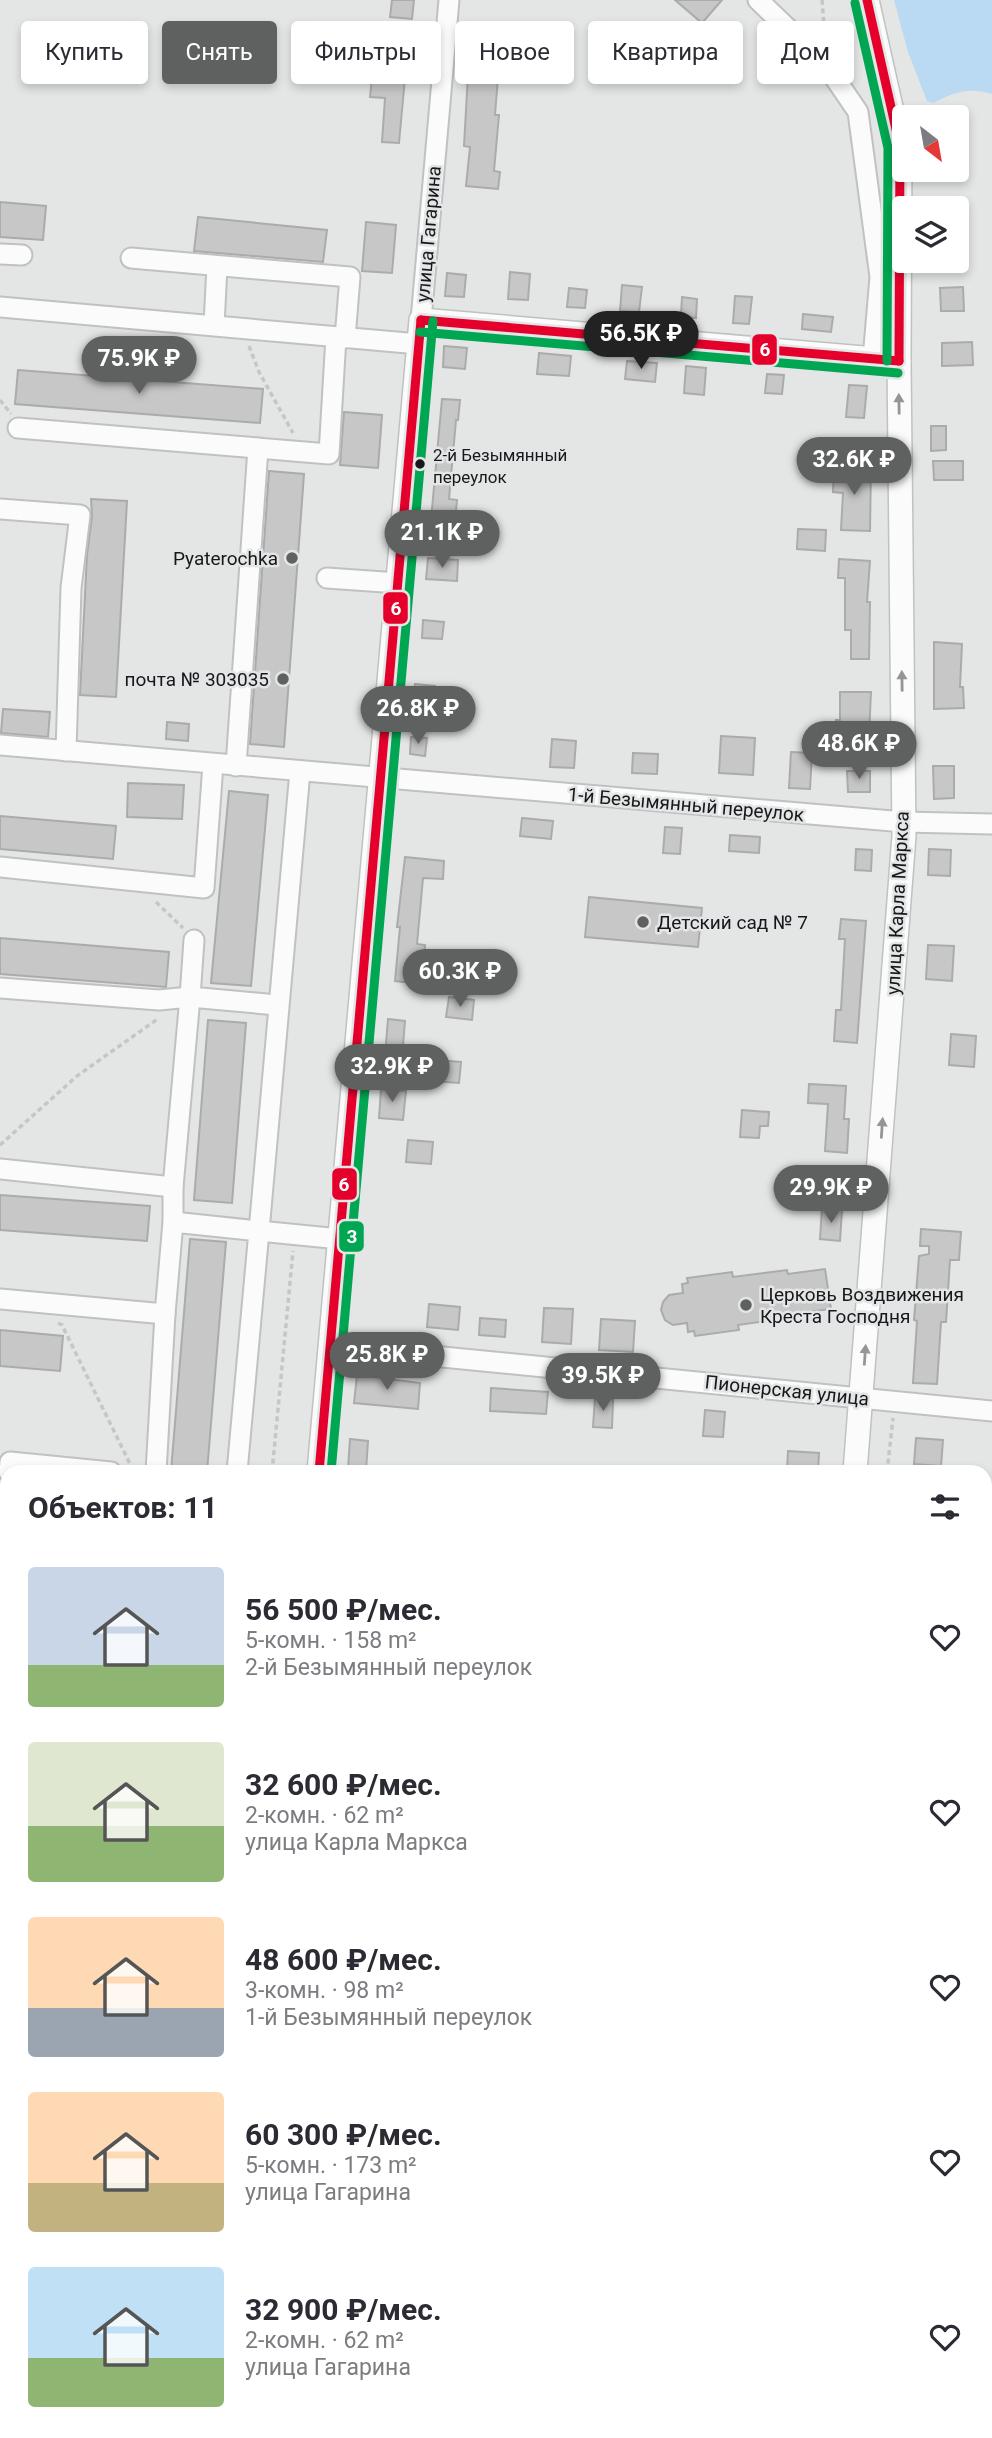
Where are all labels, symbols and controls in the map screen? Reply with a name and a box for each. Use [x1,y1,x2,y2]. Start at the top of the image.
chip: Купить [21,21,148,84]
chip: Снять [162,21,277,84]
chip: Фильтры [291,21,441,84]
chip: Новое [455,21,574,84]
chip: Квартира [588,21,743,84]
chip: Дом [757,21,854,84]
north arrow [892,105,970,182]
map controls [892,105,969,273]
street label: улица Гагарина [411,165,446,303]
button: layers [892,196,969,273]
pin: 56.5K ₽ [576,312,706,371]
text: 56.5K ₽ [600,320,682,347]
line badge: 6 [751,333,778,366]
pin: 75.9K ₽ [74,336,204,396]
text: 6 [760,338,771,361]
text: 75.9K ₽ [98,345,180,372]
one-way arrow [894,393,905,415]
pin: 32.6K ₽ [789,438,919,497]
place label: 2-й Безымянный переулок [433,445,567,487]
text: 32.6K ₽ [813,446,895,473]
marker: 2-й Безымянный переулок [413,457,427,471]
pin: 21.1K ₽ [377,510,507,570]
text: 21.1K ₽ [401,519,483,546]
place label: Pyaterochka [173,547,278,570]
marker: Pyaterochka [284,550,300,566]
line badge: 6 [382,591,409,625]
text: 6 [391,597,402,620]
place label: почта № 303035 [125,668,269,691]
one-way arrow [896,670,908,692]
marker: почта № 303035 [275,671,291,687]
pin: 26.8K ₽ [353,686,483,746]
text: 26.8K ₽ [377,695,459,722]
pin: 48.6K ₽ [794,722,924,781]
text: 48.6K ₽ [818,730,900,757]
street label: 1-й Безымянный переулок [567,783,806,826]
street label: улица Карла Маркса [881,811,914,995]
place label: Детский сад № 7 [657,911,808,934]
marker: Детский сад № 7 [635,914,651,930]
pin: 60.3K ₽ [395,950,525,1009]
text: 60.3K ₽ [419,958,501,985]
pin: 32.9K ₽ [327,1044,457,1104]
text: 32.9K ₽ [351,1053,433,1080]
one-way arrow [877,1117,888,1139]
pin: 29.9K ₽ [766,1166,896,1225]
line badge: 6 [331,1167,358,1201]
text: 6 [339,1173,350,1196]
text: 29.9K ₽ [790,1174,872,1201]
line badge: 3 [338,1220,365,1253]
text: 3 [347,1225,357,1248]
place label: Церковь Воздвижения Креста Господня [760,1283,964,1328]
marker: Церковь Воздвижения Креста Господня [738,1297,754,1313]
pin: 25.8K ₽ [322,1332,452,1392]
text: 25.8K ₽ [346,1341,428,1368]
one-way arrow [860,1344,871,1366]
pin: 39.5K ₽ [538,1354,668,1413]
text: 39.5K ₽ [562,1362,644,1389]
street label: Пионерская улица [704,1370,870,1411]
icon: filters [926,1488,964,1526]
text: Объектов: 11 [28,1490,218,1525]
text: 56 500 ₽/мес. [245,1592,442,1627]
icon: home [84,1595,168,1679]
icon: heart [926,1618,964,1656]
text: 5-комн. · 158 m² [245,1627,417,1654]
text: 2-й Безымянный переулок [245,1654,532,1681]
text: 32 600 ₽/мес. [245,1767,442,1802]
icon: home [84,1770,168,1854]
icon: heart [926,1793,964,1831]
text: 2-комн. · 62 m² [245,1802,404,1829]
text: улица Карла Маркса [245,1829,468,1856]
text: 48 600 ₽/мес. [245,1942,442,1977]
icon: home [84,1945,168,2029]
icon: heart [926,1968,964,2006]
text: 3-комн. · 98 m² [245,1977,404,2004]
text: 1-й Безымянный переулок [245,2004,532,2031]
text: 60 300 ₽/мес. [245,2117,442,2152]
icon: home [84,2120,168,2204]
icon: heart [926,2143,964,2181]
text: 5-комн. · 173 m² [245,2152,417,2179]
text: улица Гагарина [245,2179,411,2206]
text: 32 900 ₽/мес. [245,2292,442,2327]
icon: home [84,2295,168,2379]
icon: heart [926,2318,964,2356]
text: 2-комн. · 62 m² [245,2327,404,2354]
text: улица Гагарина [245,2354,411,2381]

